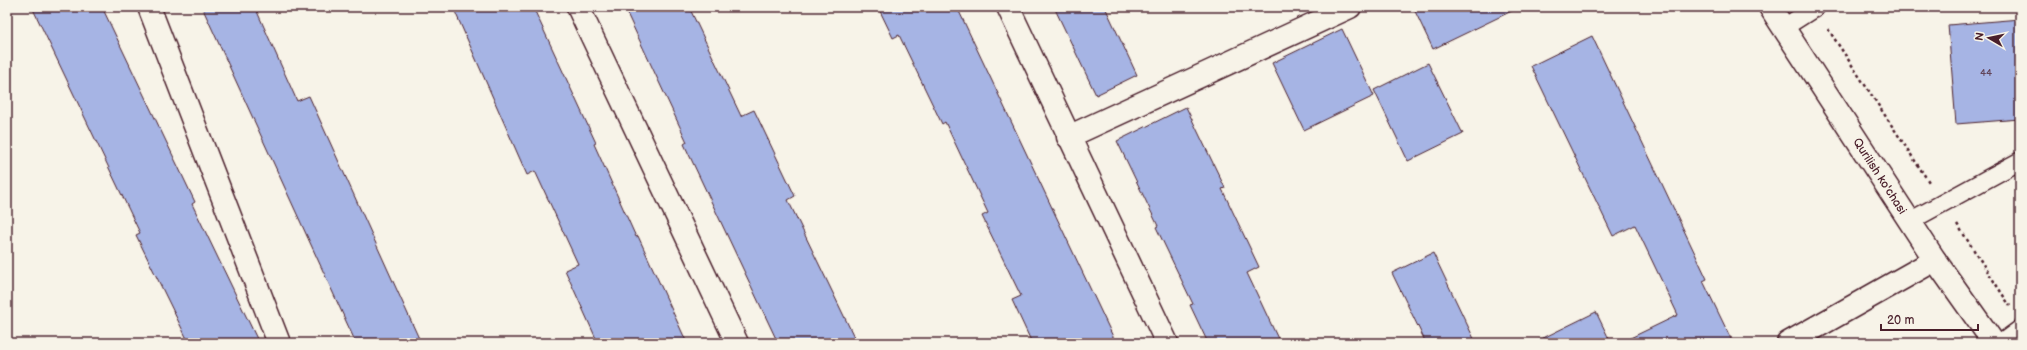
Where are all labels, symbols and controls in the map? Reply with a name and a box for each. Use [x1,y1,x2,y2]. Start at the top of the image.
north arrow [1969,18,2009,58]
text: N [1973,31,1987,42]
house number: 44 [1980,67,1992,79]
street label: Qurilish ko'chasi [1849,135,1910,217]
scale bar [1881,306,1978,332]
text: 20 m [1887,313,1914,328]

